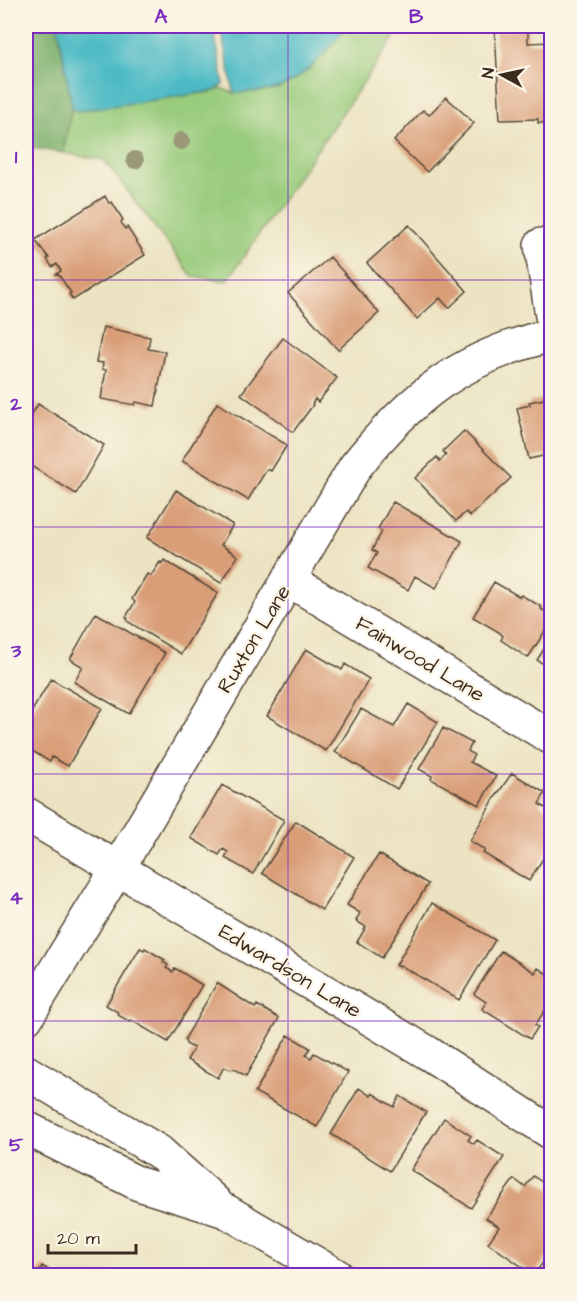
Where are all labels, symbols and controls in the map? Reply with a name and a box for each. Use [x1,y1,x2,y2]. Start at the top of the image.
text: A [155,3,168,31]
text: B [409,3,424,31]
north arrow [472,45,532,105]
text: N [477,67,500,80]
text: 1 [15,143,18,171]
text: 2 [9,390,22,418]
street label: Ruxton Lane [210,579,298,699]
street label: Fainwood Lane [350,609,490,709]
text: 3 [10,637,22,665]
text: 4 [9,884,23,912]
street label: Edwardson Lane [213,917,367,1025]
text: 5 [9,1131,24,1159]
scale bar [48,1217,136,1255]
text: 20 m [57,1226,100,1251]

